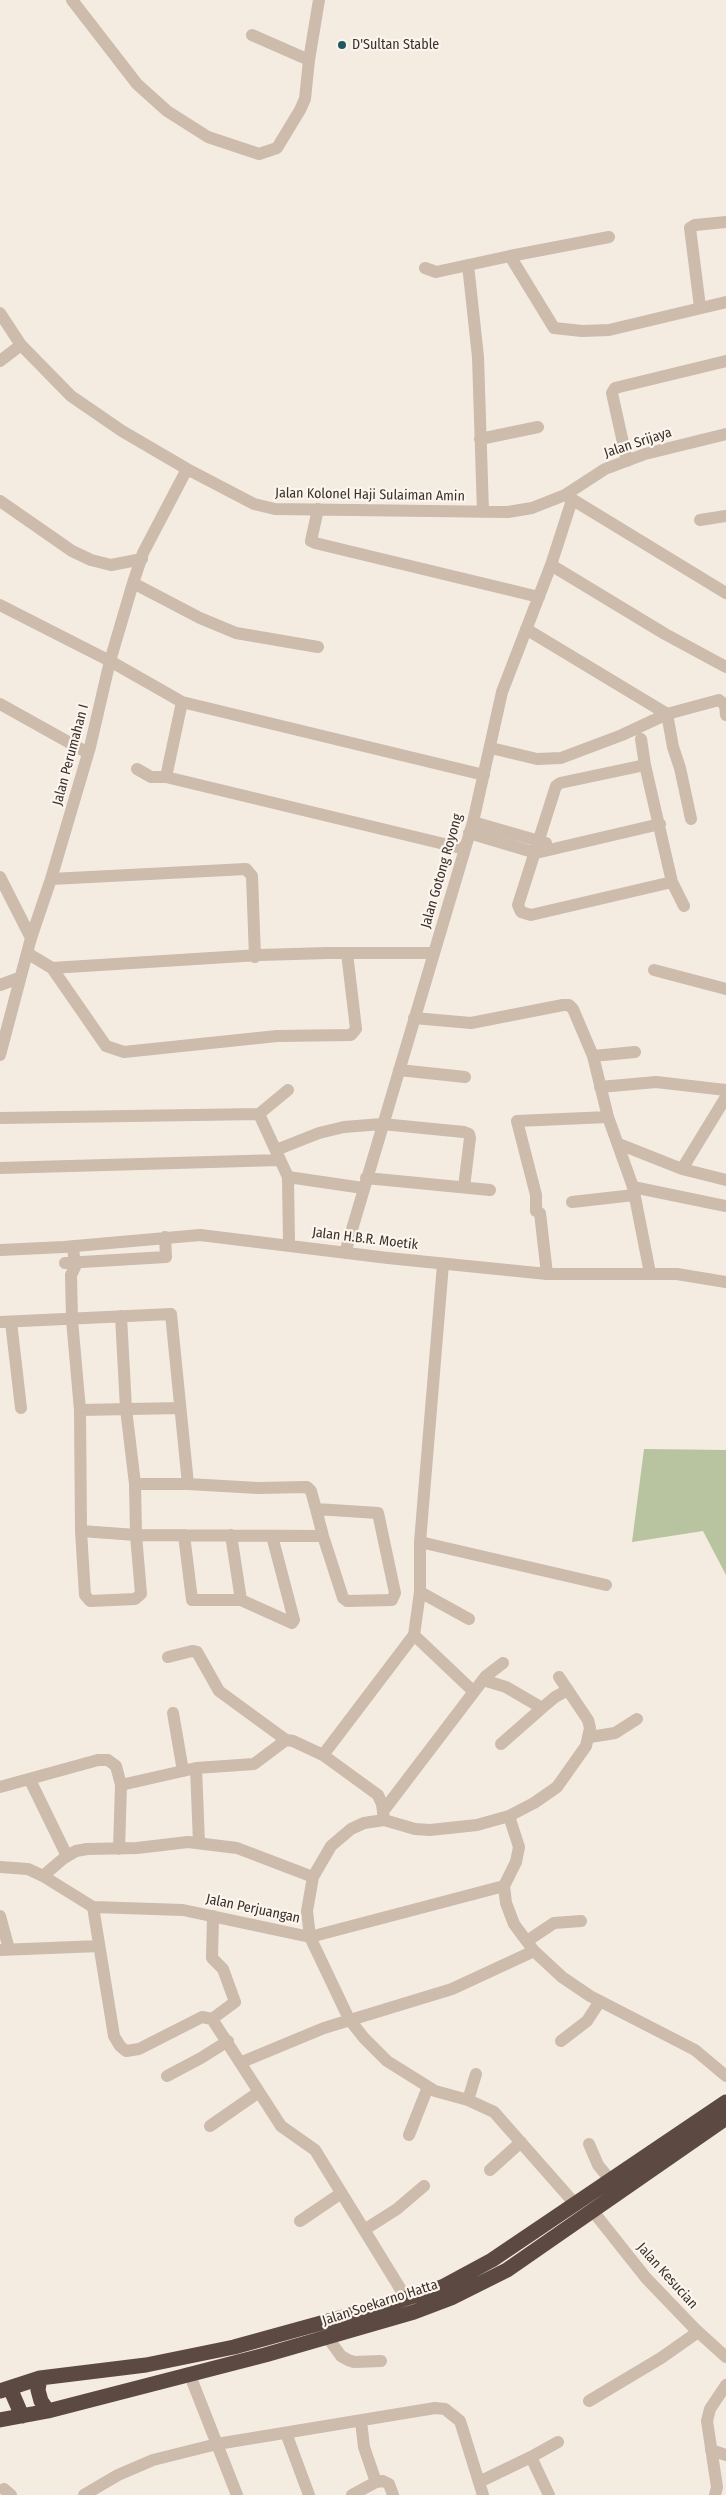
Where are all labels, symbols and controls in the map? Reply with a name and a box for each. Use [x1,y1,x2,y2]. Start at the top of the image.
place label: D'Sultan Stable [352,37,439,53]
marker: D'Sultan Stable [336,39,348,51]
street label: Jalan Srijaya [602,424,674,462]
street label: Jalan Kolonel Haji Sulaiman Amin [275,485,465,505]
street label: Jalan Perumahan I [49,703,93,807]
street label: Jalan Gotong Royong [418,812,466,930]
street label: Jalan H.B.R. Moetik [311,1224,419,1254]
street label: Jalan Perjuangan [204,1891,302,1927]
street label: Jalan Kesucian [633,2240,701,2312]
street label: Jalan Soekarno Hatta [320,2276,440,2330]

